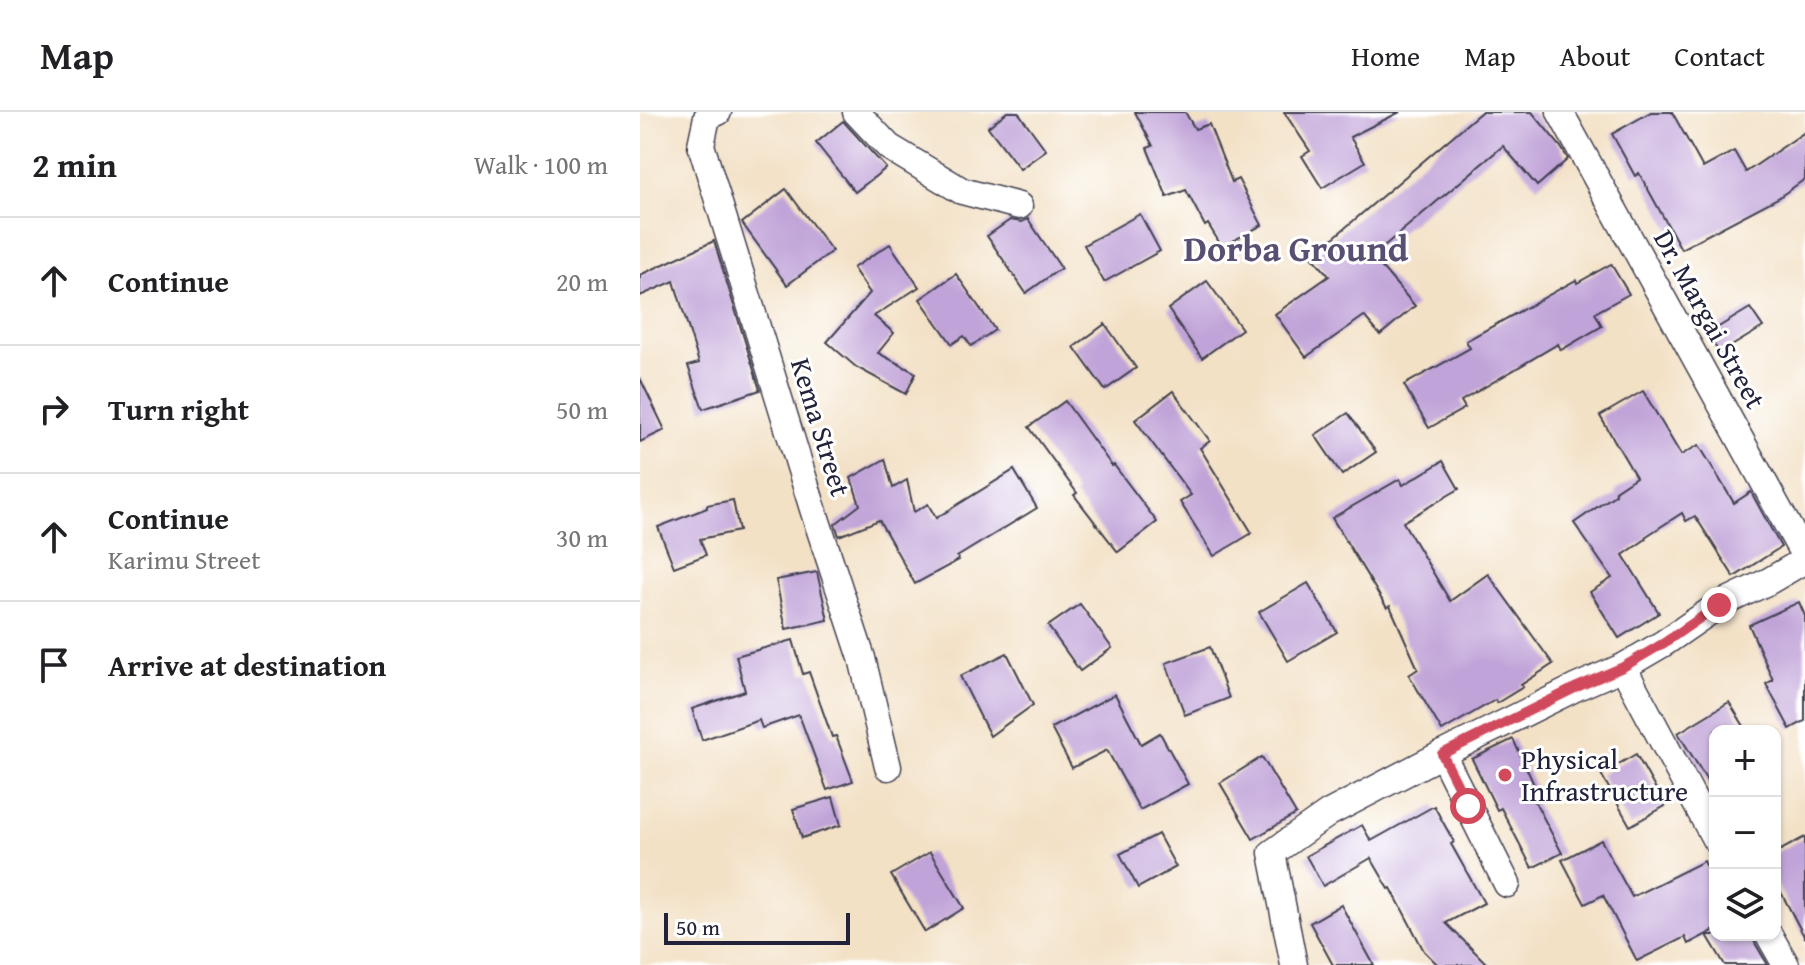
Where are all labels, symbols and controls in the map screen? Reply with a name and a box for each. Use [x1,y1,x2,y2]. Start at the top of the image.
text: Map [40,27,114,83]
text: Home [1351,35,1420,76]
text: Map [1464,35,1516,76]
text: About [1560,35,1630,76]
text: Contact [1674,35,1765,76]
text: 2 min [32,140,117,189]
text: Walk · 100 m [474,145,608,184]
district label: Dorba Ground [1184,221,1409,274]
street label: Dr. Margai Street [1644,222,1777,416]
icon: ahead [32,259,76,303]
text: Continue [108,259,229,303]
text: 20 m [556,262,608,301]
street label: Kema Street [781,353,862,501]
icon: right [32,387,76,431]
text: Turn right [108,387,249,431]
text: 50 m [556,390,608,429]
text: Continue [108,496,229,540]
icon: ahead [32,515,76,559]
text: 30 m [556,518,608,557]
text: Karimu Street [108,540,261,579]
route end [1701,587,1737,623]
icon: arrive [32,643,76,687]
text: Arrive at destination [108,643,386,687]
map controls [1709,725,1781,941]
button: + [1709,725,1781,797]
place label: Physical Infrastructure [1521,738,1688,811]
marker: Physical Infrastructure [1496,766,1514,784]
route start [1450,788,1486,824]
button: − [1709,797,1781,869]
button: layers [1709,869,1781,941]
scale bar [664,909,850,945]
text: 50 m [676,911,720,943]

